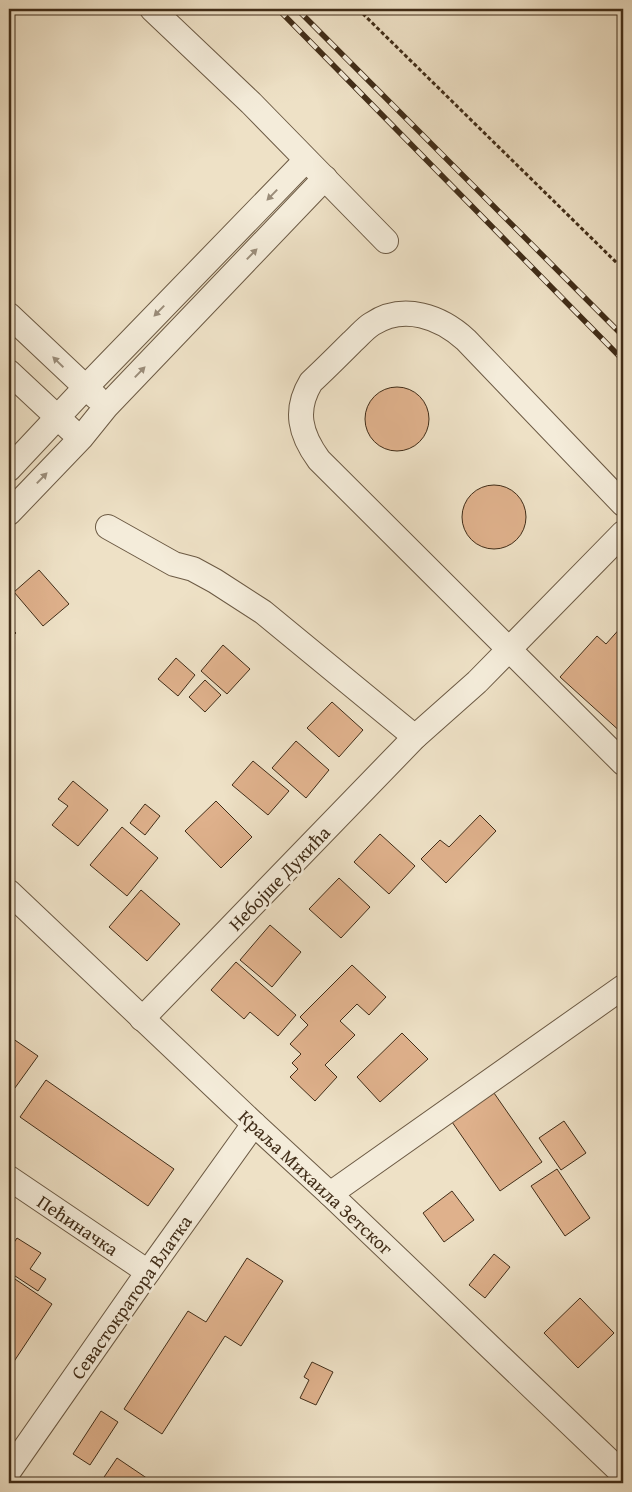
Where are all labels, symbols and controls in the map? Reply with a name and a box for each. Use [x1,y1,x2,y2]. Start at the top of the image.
one-way arrow [266,188,278,200]
one-way arrow [246,248,258,260]
one-way arrow [153,305,165,317]
one-way arrow [52,356,64,368]
one-way arrow [134,366,146,378]
one-way arrow [36,473,48,485]
street label: Небојше Дукића [222,819,336,937]
street label: Краља Михаила Зетског [233,1103,399,1261]
street label: Пећиначка [32,1188,124,1262]
street label: Севастократора Влатка [64,1209,198,1385]

